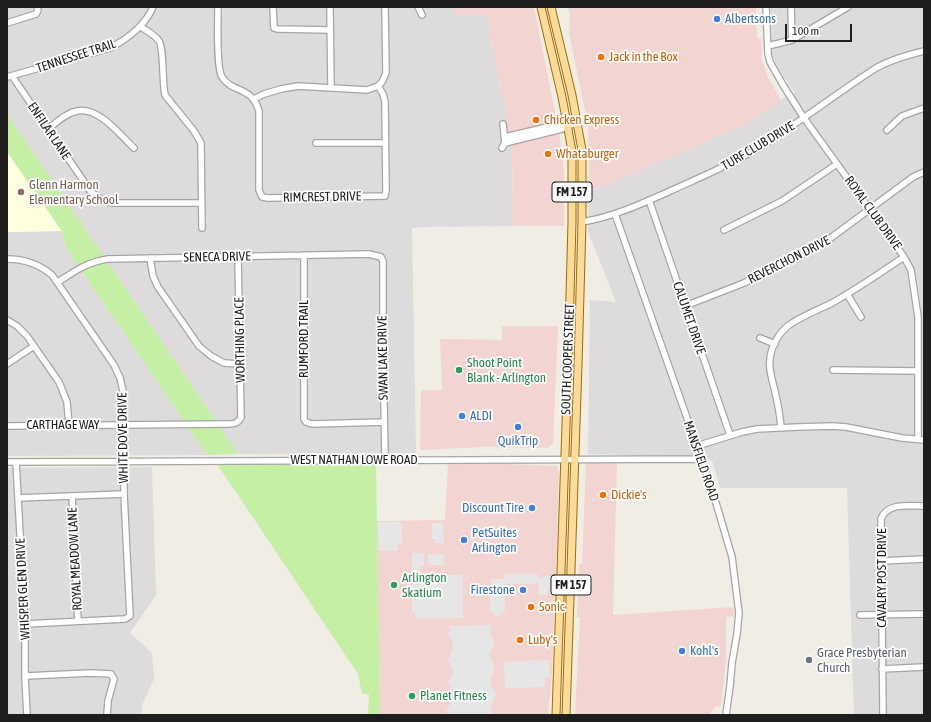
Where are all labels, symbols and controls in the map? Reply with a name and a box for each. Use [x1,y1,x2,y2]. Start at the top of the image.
place label: Albertsons [725,11,776,27]
marker: Albertsons [712,14,722,24]
scale bar [787,16,854,42]
text: 100 m [792,24,819,38]
street label: TENNESSEE TRAIL [34,36,118,76]
place label: Jack in the Box [609,49,678,65]
marker: Jack in the Box [596,52,606,62]
street label: ENFILAR LANE [24,99,74,163]
place label: Chicken Express [544,112,619,128]
marker: Chicken Express [531,115,541,125]
street label: TURF CLUB DRIVE [719,118,797,174]
place label: Whataburger [556,146,619,162]
marker: Whataburger [543,149,553,159]
street label: ROYAL CLUB DRIVE [841,173,905,253]
place label: Glenn Harmon Elementary School [29,177,118,208]
road number: FM 157 [552,182,592,202]
marker: Glenn Harmon Elementary School [16,187,26,197]
street label: RIMCREST DRIVE [283,189,361,205]
street label: REVERCHON DRIVE [745,233,833,287]
street label: SENECA DRIVE [183,249,251,265]
street label: CALUMET DRIVE [669,280,709,356]
street label: WORTHING PLACE [231,297,249,383]
street label: RUMFORD TRAIL [296,300,312,378]
street label: SOUTH COOPER STREET [558,303,578,415]
street label: SWAN LAKE DRIVE [374,316,392,400]
place label: Shoot Point Blank - Arlington [467,355,546,386]
marker: Shoot Point Blank - Arlington [454,365,464,375]
street label: WHITE DOVE DRIVE [114,392,132,484]
place label: ALDI [470,408,492,424]
marker: ALDI [457,411,467,421]
street label: CARTHAGE WAY [26,417,100,433]
street label: MANSFIELD ROAD [680,419,722,503]
marker: QuikTrip [513,422,523,432]
place label: QuikTrip [498,433,538,449]
street label: WEST NATHAN LOWE ROAD [290,452,418,468]
place label: Dickie's [611,487,647,503]
marker: Dickie's [598,490,608,500]
place label: Discount Tire [462,500,524,516]
marker: Discount Tire [527,503,537,513]
street label: ROYAL MEADOW LANE [65,507,85,611]
place label: PetSuites Arlington [472,525,517,556]
street label: CAVALRY POST DRIVE [874,528,890,628]
marker: PetSuites Arlington [459,535,469,545]
street label: WHISPER GLEN DRIVE [13,538,33,640]
place label: Arlington Skatium [402,570,447,601]
road number: FM 157 [551,575,591,595]
marker: Arlington Skatium [389,580,399,590]
place label: Firestone [471,582,515,598]
marker: Firestone [518,585,528,595]
place label: Sonic [539,599,565,615]
marker: Sonic [526,602,536,612]
place label: Luby's [528,632,557,648]
marker: Luby's [515,635,525,645]
place label: Kohl's [690,643,719,659]
place label: Grace Presbyterian Church [817,645,907,676]
marker: Kohl's [677,646,687,656]
marker: Grace Presbyterian Church [804,655,814,665]
place label: Planet Fitness [420,688,487,704]
marker: Planet Fitness [407,691,417,701]

